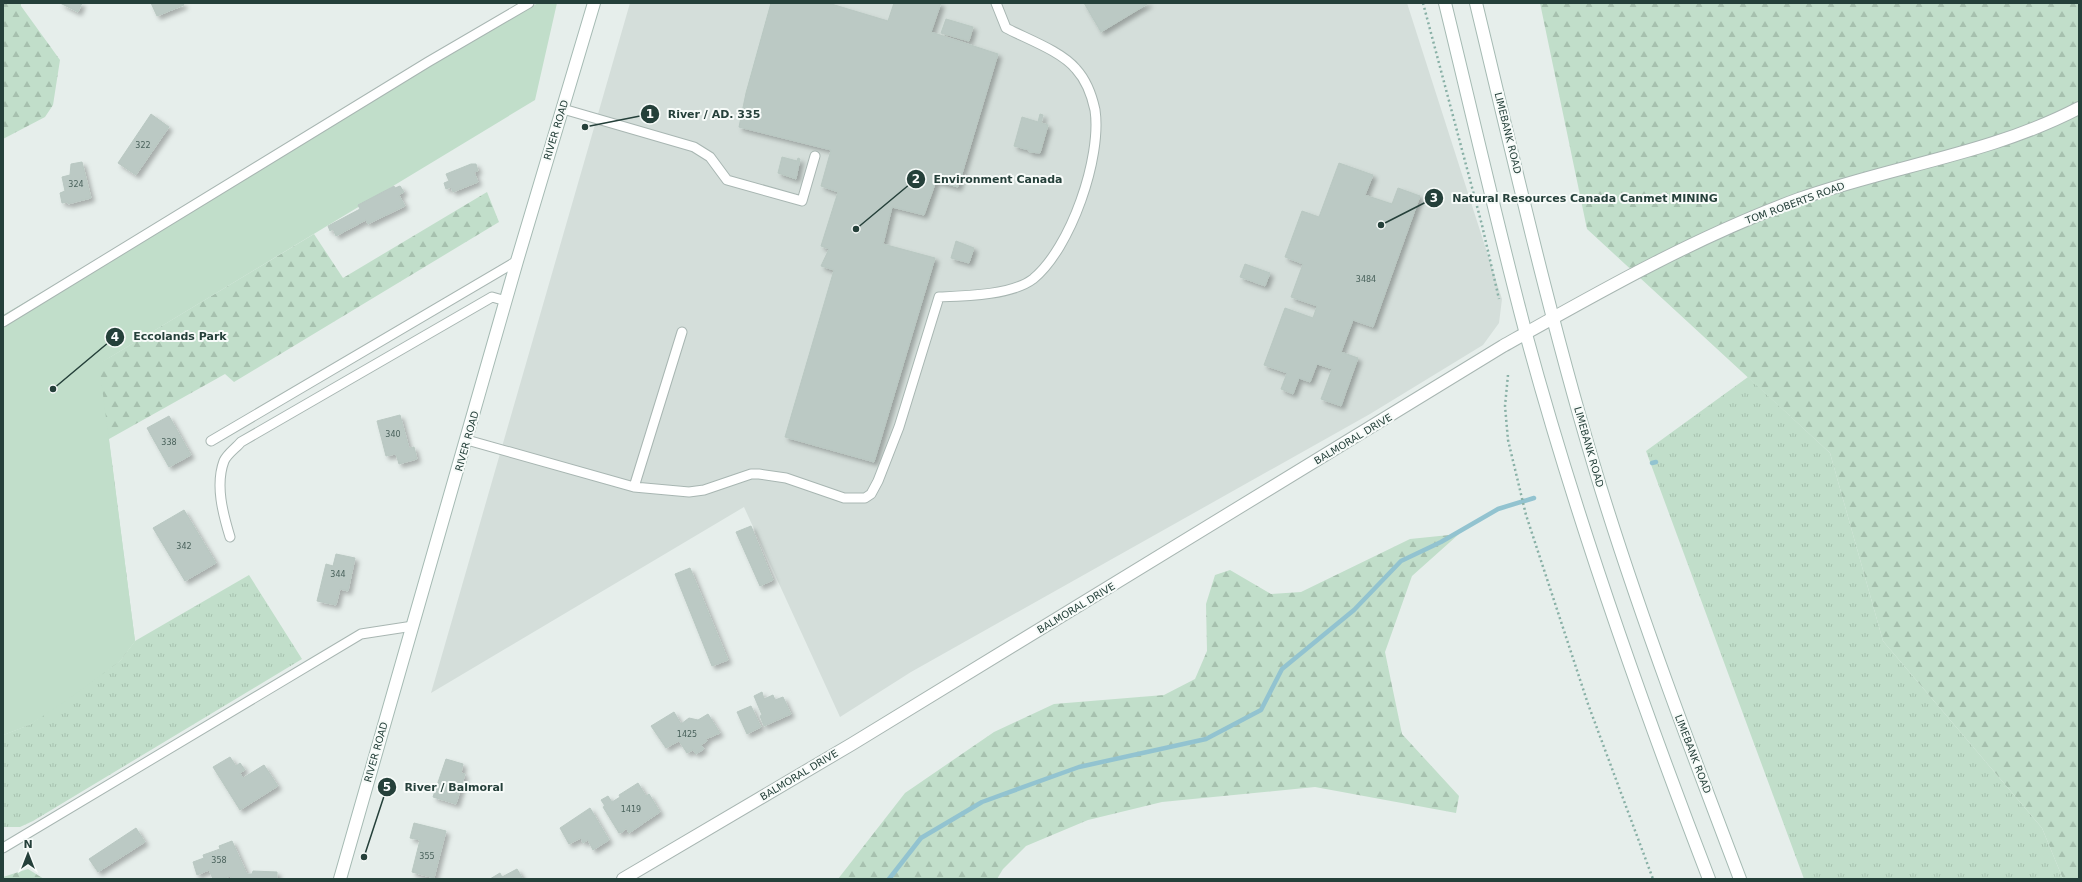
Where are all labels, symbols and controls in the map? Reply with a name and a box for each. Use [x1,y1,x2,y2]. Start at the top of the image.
street label: LIMEBANK ROAD [1493,91,1524,175]
street label: RIVER ROAD [542,98,570,161]
callout: River / AD. 335 [640,102,768,125]
text: 1 [646,107,654,121]
text: River / AD. 335 [668,108,760,121]
house number: 322 [135,141,151,150]
callout: Environment Canada [906,167,1071,190]
text: 2 [912,172,920,186]
text: Environment Canada [934,173,1063,186]
house number: 324 [68,180,84,189]
street label: TOM ROBERTS ROAD [1743,180,1846,226]
callout: Natural Resources Canada Canmet MINING [1424,186,1725,209]
text: 3 [1430,191,1438,205]
text: Natural Resources Canada Canmet MINING [1452,192,1718,205]
house number: 3484 [1356,275,1376,284]
callout: Eccolands Park [105,325,234,348]
text: 4 [111,330,119,344]
text: Eccolands Park [133,330,227,343]
street label: LIMEBANK ROAD [1572,405,1606,489]
street label: RIVER ROAD [453,409,481,472]
street label: BALMORAL DRIVE [1312,411,1394,467]
house number: 340 [385,430,401,439]
house number: 338 [161,438,177,447]
house number: 342 [176,542,192,551]
house number: 344 [330,570,346,579]
street label: BALMORAL DRIVE [1035,580,1117,636]
street label: LIMEBANK ROAD [1673,713,1713,795]
street label: RIVER ROAD [362,720,390,783]
house number: 1425 [677,730,697,739]
street label: BALMORAL DRIVE [758,747,840,803]
callout: River / Balmoral [377,775,512,798]
text: 5 [383,780,391,794]
text: River / Balmoral [404,781,504,794]
house number: 1419 [621,805,641,814]
north arrow [8,834,48,874]
text: N [23,838,33,851]
house number: 355 [419,852,435,861]
house number: 358 [211,856,227,865]

